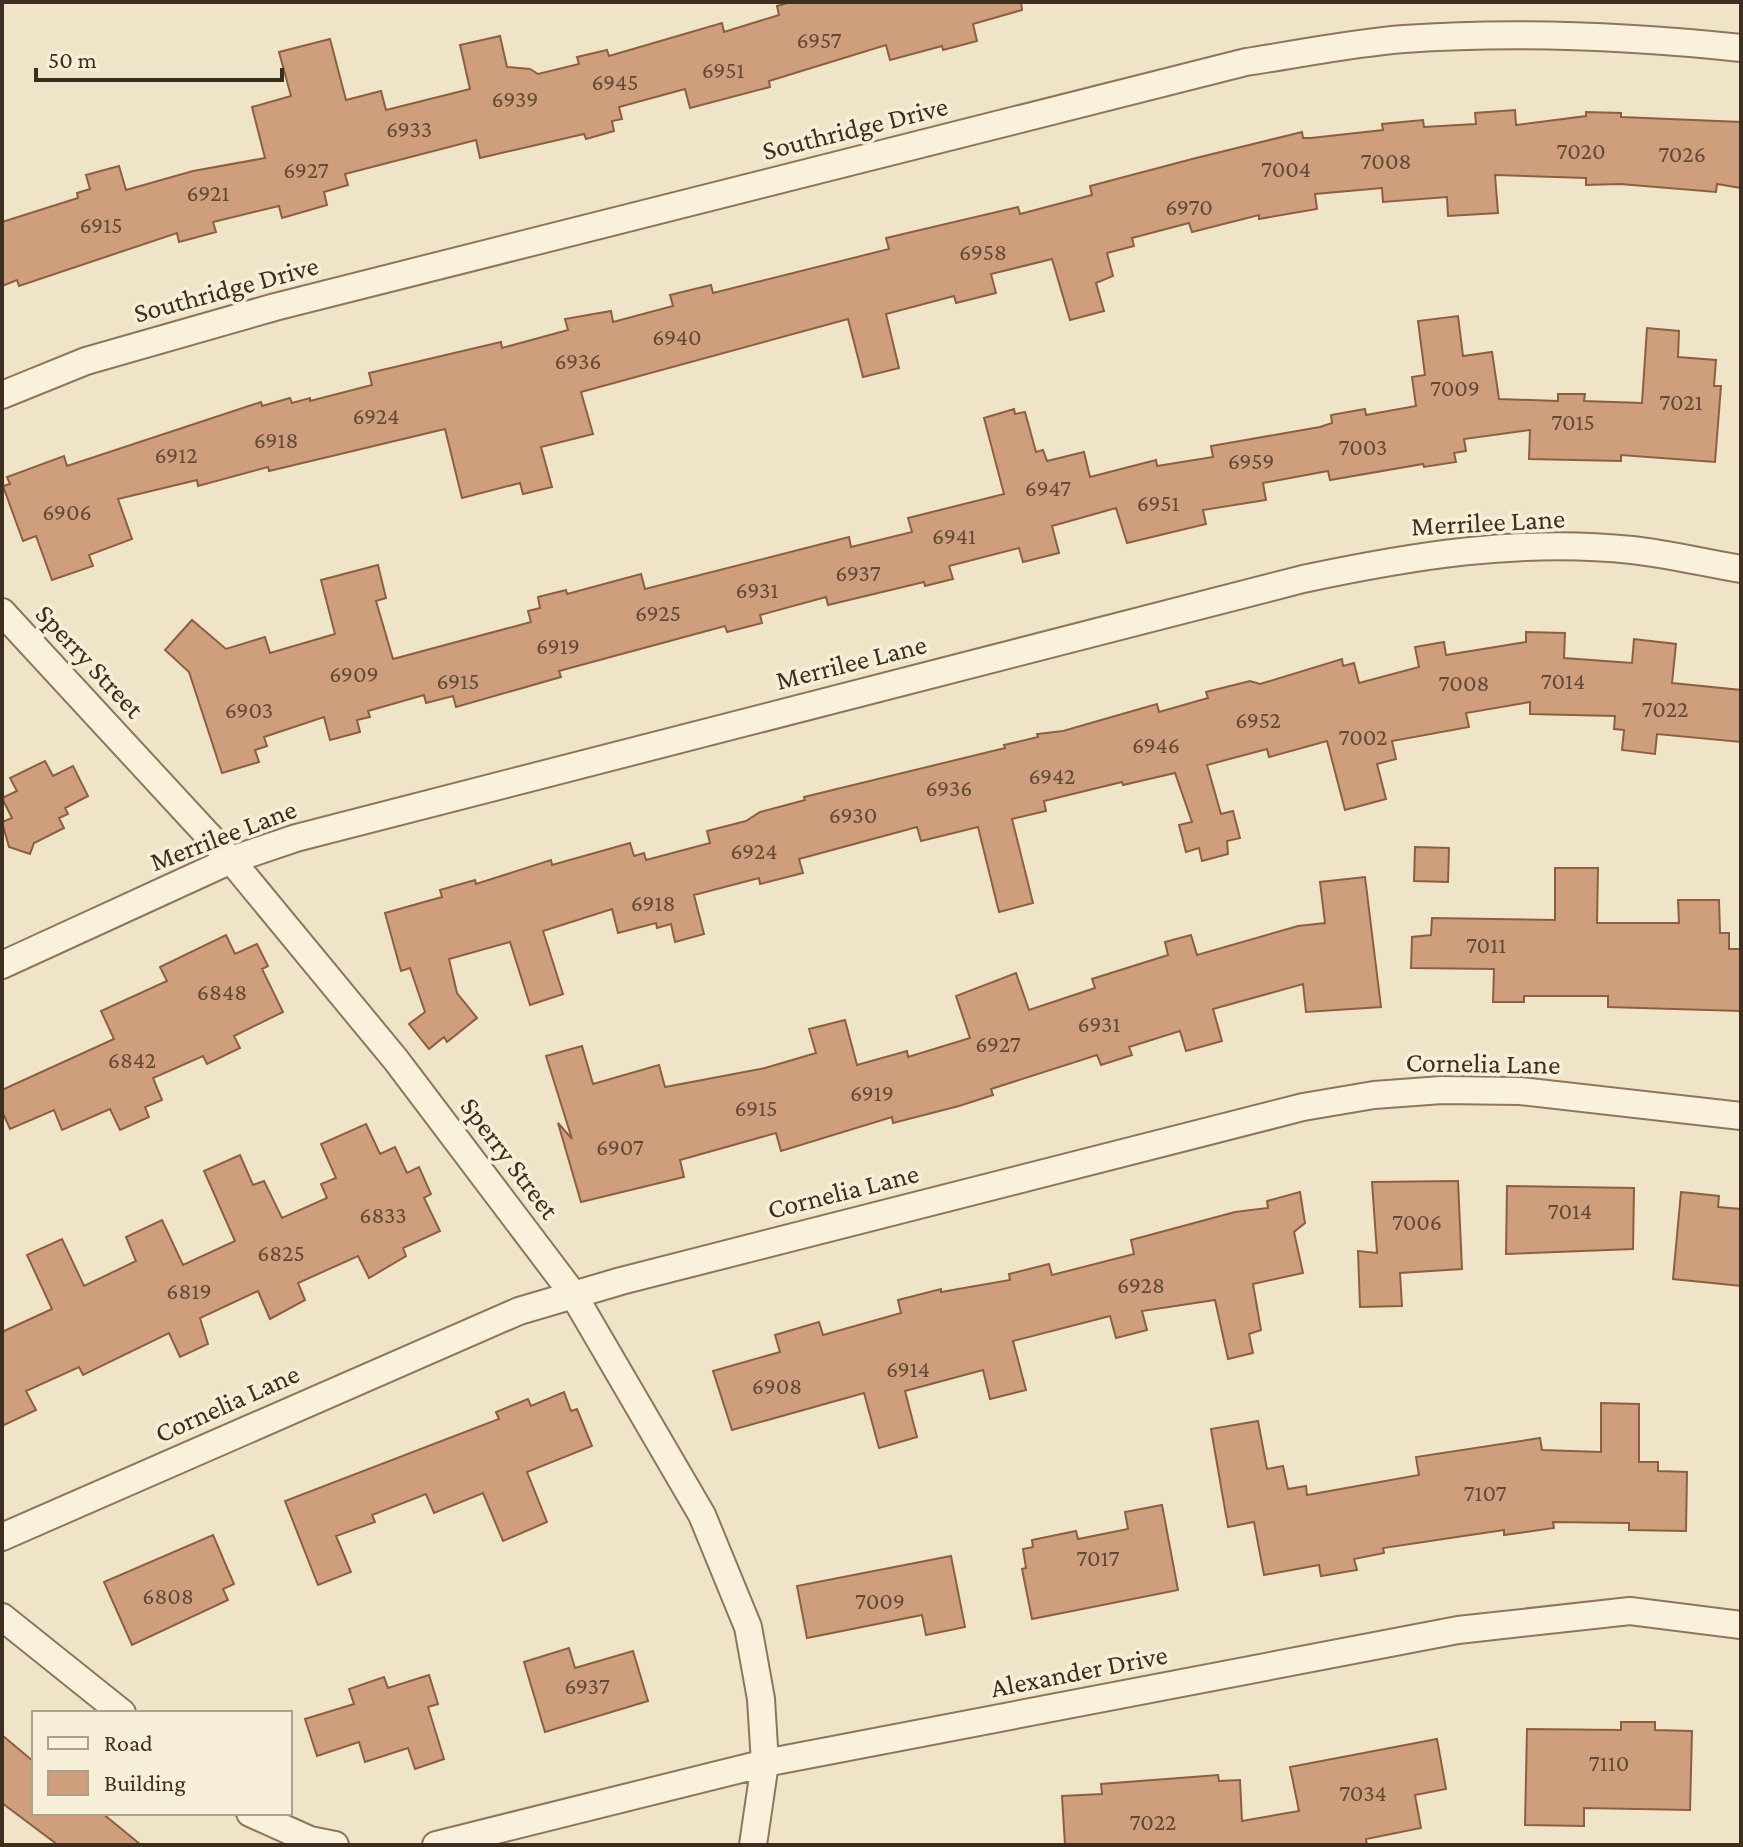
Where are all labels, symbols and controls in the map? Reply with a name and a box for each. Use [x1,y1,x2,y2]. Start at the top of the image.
house number: 6957 [796,26,842,53]
scale bar [36,32,282,82]
text: 50 m [48,46,97,73]
house number: 6951 [702,56,744,83]
house number: 6945 [591,68,639,95]
house number: 6939 [492,85,538,112]
street label: Southridge Drive [759,90,951,166]
house number: 6933 [386,115,432,142]
house number: 7020 [1556,137,1606,164]
house number: 7026 [1658,140,1706,167]
house number: 7008 [1361,147,1411,174]
house number: 7004 [1261,155,1311,182]
house number: 6927 [283,156,329,183]
house number: 6921 [187,179,229,206]
house number: 6970 [1165,193,1213,220]
house number: 6915 [79,211,123,238]
house number: 6958 [959,238,1007,265]
street label: Southridge Drive [130,249,322,329]
house number: 6940 [652,323,702,350]
house number: 6936 [554,347,602,374]
house number: 7009 [1430,374,1480,401]
house number: 7021 [1659,388,1703,415]
house number: 6924 [352,402,400,429]
house number: 7015 [1551,408,1595,435]
house number: 6918 [254,426,298,453]
house number: 7003 [1338,433,1388,460]
house number: 6912 [154,441,198,468]
house number: 6959 [1228,447,1274,474]
house number: 6947 [1025,474,1071,501]
house number: 6951 [1137,489,1179,516]
house number: 6906 [42,498,92,525]
street label: Merrilee Lane [1410,502,1566,542]
house number: 6941 [932,522,976,549]
house number: 6937 [835,559,881,586]
house number: 6931 [736,576,778,603]
street label: Sperry Street [30,598,151,725]
house number: 6925 [635,599,681,626]
street label: Merrilee Lane [772,628,930,696]
house number: 6919 [536,632,580,659]
house number: 6909 [329,660,379,687]
house number: 6915 [436,667,480,694]
house number: 7014 [1541,667,1585,694]
house number: 7008 [1439,669,1489,696]
house number: 7022 [1642,695,1688,722]
house number: 6903 [225,696,273,723]
house number: 6952 [1235,706,1281,733]
house number: 7002 [1338,723,1388,750]
house number: 6946 [1132,731,1180,758]
house number: 6942 [1028,762,1076,789]
house number: 6936 [925,774,973,801]
street label: Merrilee Lane [145,793,301,877]
house number: 6930 [829,801,877,828]
house number: 6924 [730,837,778,864]
house number: 6918 [631,889,675,916]
house number: 7011 [1466,931,1506,958]
house number: 6848 [197,978,247,1005]
house number: 6931 [1078,1010,1120,1037]
house number: 6927 [975,1030,1021,1057]
house number: 6842 [108,1046,156,1073]
street label: Cornelia Lane [1405,1046,1561,1080]
house number: 6919 [850,1079,894,1106]
street label: Sperry Street [454,1091,566,1225]
house number: 6915 [734,1094,778,1121]
house number: 6907 [596,1133,644,1160]
street label: Cornelia Lane [764,1157,922,1225]
house number: 7014 [1548,1197,1592,1224]
house number: 6833 [359,1201,407,1228]
house number: 7006 [1392,1208,1442,1235]
house number: 6825 [257,1239,305,1266]
house number: 6928 [1117,1271,1165,1298]
house number: 6819 [166,1277,212,1304]
house number: 6914 [886,1355,930,1382]
street label: Cornelia Lane [150,1357,304,1449]
house number: 6908 [752,1372,802,1399]
house number: 7107 [1463,1479,1507,1506]
house number: 7017 [1076,1544,1120,1571]
house number: 6808 [142,1582,194,1609]
house number: 7009 [855,1587,905,1614]
street label: Alexander Drive [988,1639,1170,1703]
house number: 6937 [564,1672,610,1699]
legend [32,1711,292,1815]
text: Road [104,1729,153,1756]
house number: 7110 [1589,1749,1629,1776]
text: Building [104,1769,186,1796]
house number: 7034 [1339,1779,1387,1806]
house number: 7022 [1130,1808,1176,1835]

